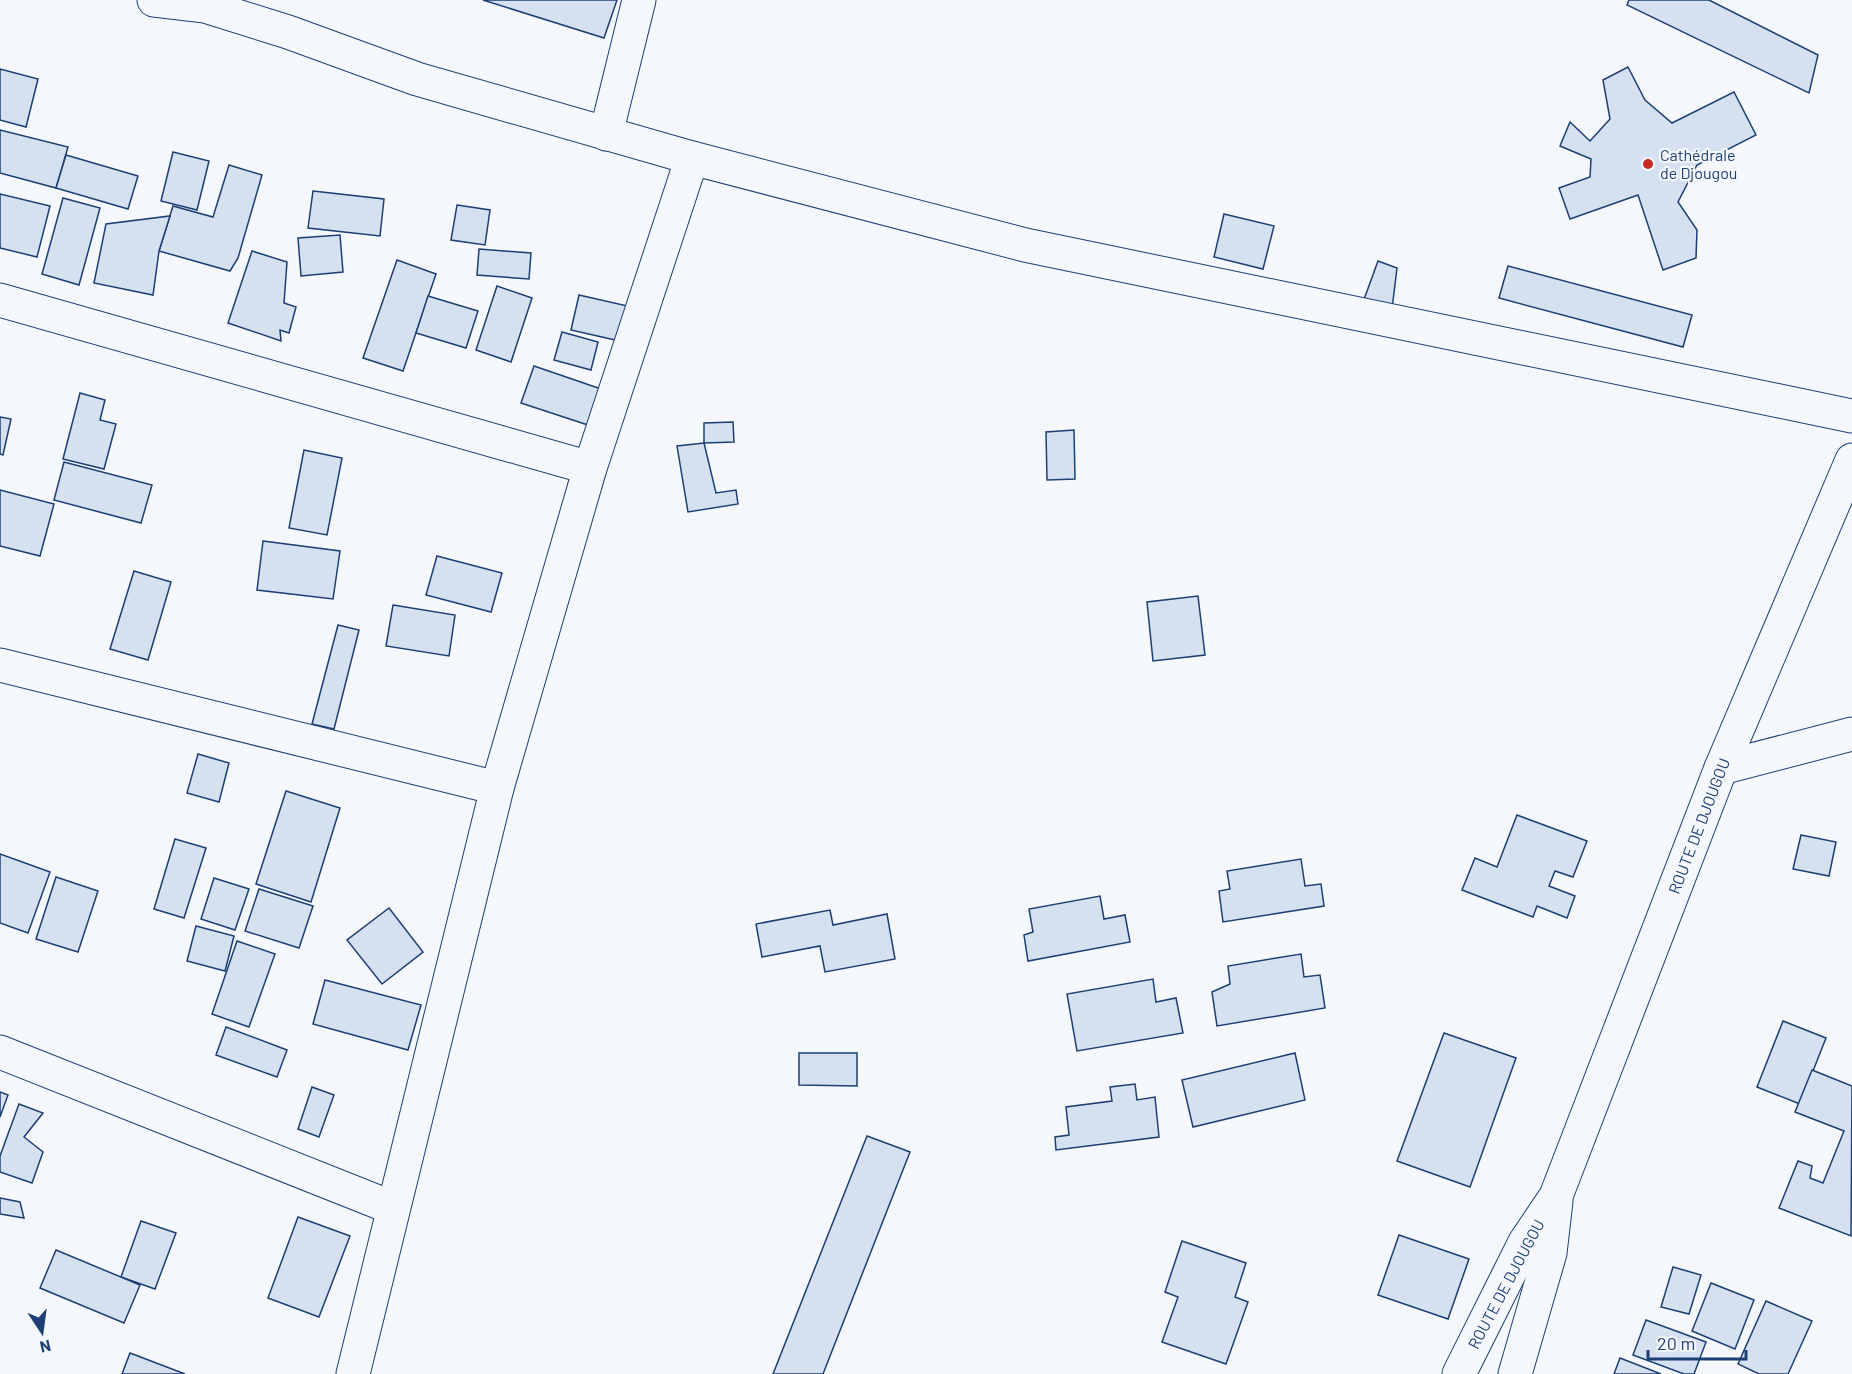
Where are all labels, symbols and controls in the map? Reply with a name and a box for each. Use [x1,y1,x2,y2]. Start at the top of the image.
place label: Cathédrale de Djougou [1660,145,1737,182]
marker: Cathédrale de Djougou [1641,157,1655,171]
street label: ROUTE DE DJOUGOU [1664,755,1733,896]
street label: ROUTE DE DJOUGOU [1463,1216,1548,1352]
north arrow [12,1302,72,1362]
scale bar [1648,1323,1746,1361]
text: 20 m [1657,1332,1695,1354]
text: N [38,1337,53,1358]

